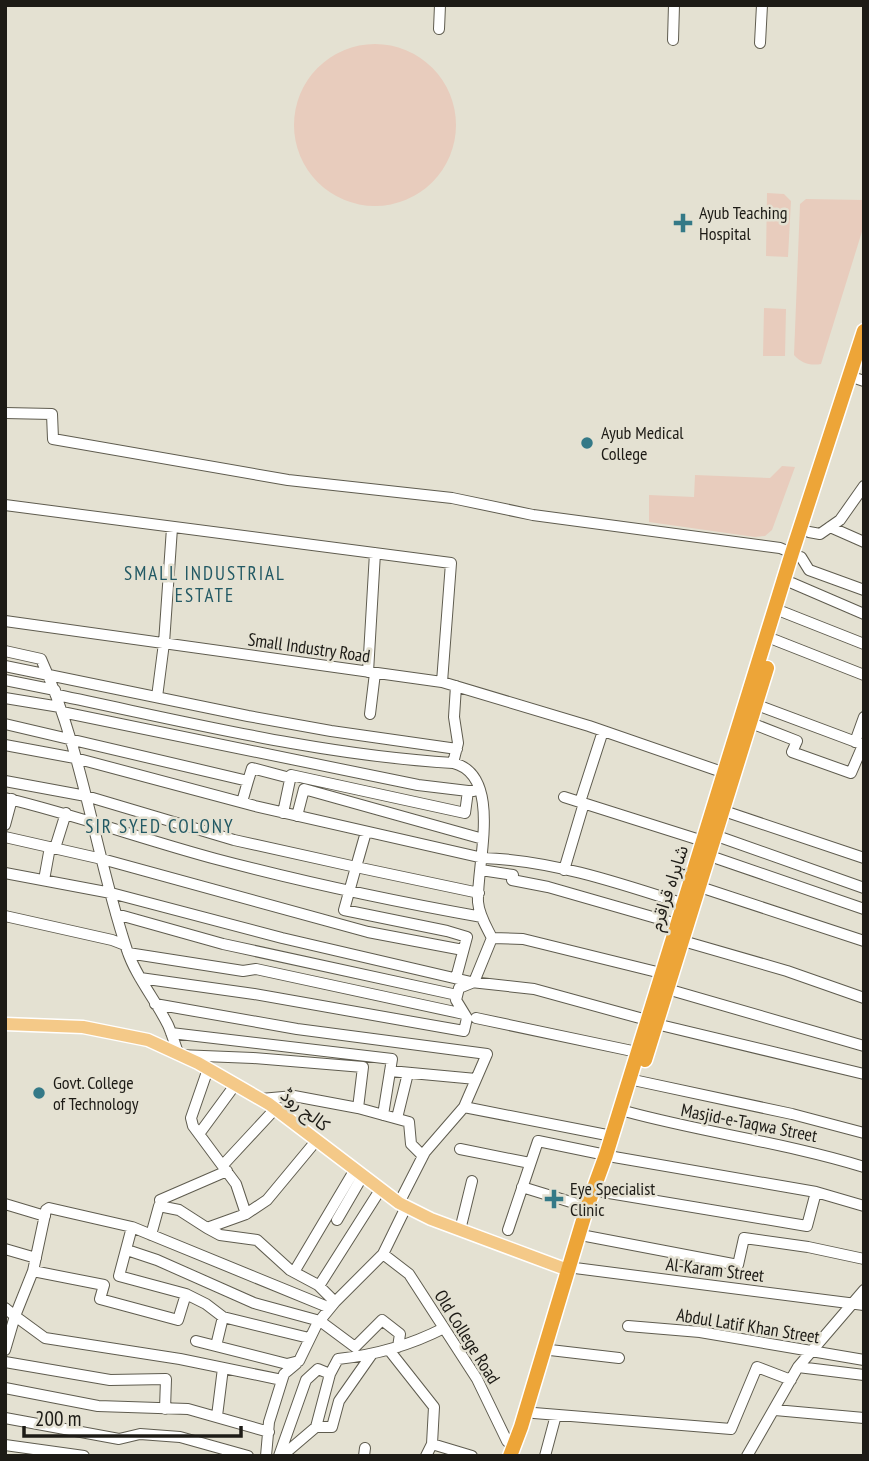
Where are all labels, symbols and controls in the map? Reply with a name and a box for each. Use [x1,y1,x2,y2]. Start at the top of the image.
place label: Ayub Teaching Hospital [699,201,787,245]
marker: Ayub Teaching Hospital [673,213,693,233]
place label: Ayub Medical College [601,421,684,465]
marker: Ayub Medical College [579,435,595,451]
district label: SMALL INDUSTRIAL ESTATE [124,561,286,607]
street label: Small Industry Road [246,628,372,667]
district label: SIR SYED COLONY [85,814,235,838]
street label: شاہراہ قراقرم [644,842,696,934]
place label: Govt. College of Technology [53,1071,139,1115]
street label: کالج روڈ [275,1083,335,1138]
marker: Govt. College of Technology [31,1085,47,1101]
street label: Masjid-e-Taqwa Street [679,1098,819,1147]
place label: Eye Specialist Clinic [570,1177,655,1221]
marker: Eye Specialist Clinic [544,1189,564,1209]
street label: Al-Karam Street [665,1252,765,1287]
street label: Old College Road [429,1285,505,1388]
street label: Abdul Latif Khan Street [675,1303,821,1348]
scale bar [24,1394,242,1438]
text: 200 m [35,1405,81,1432]

